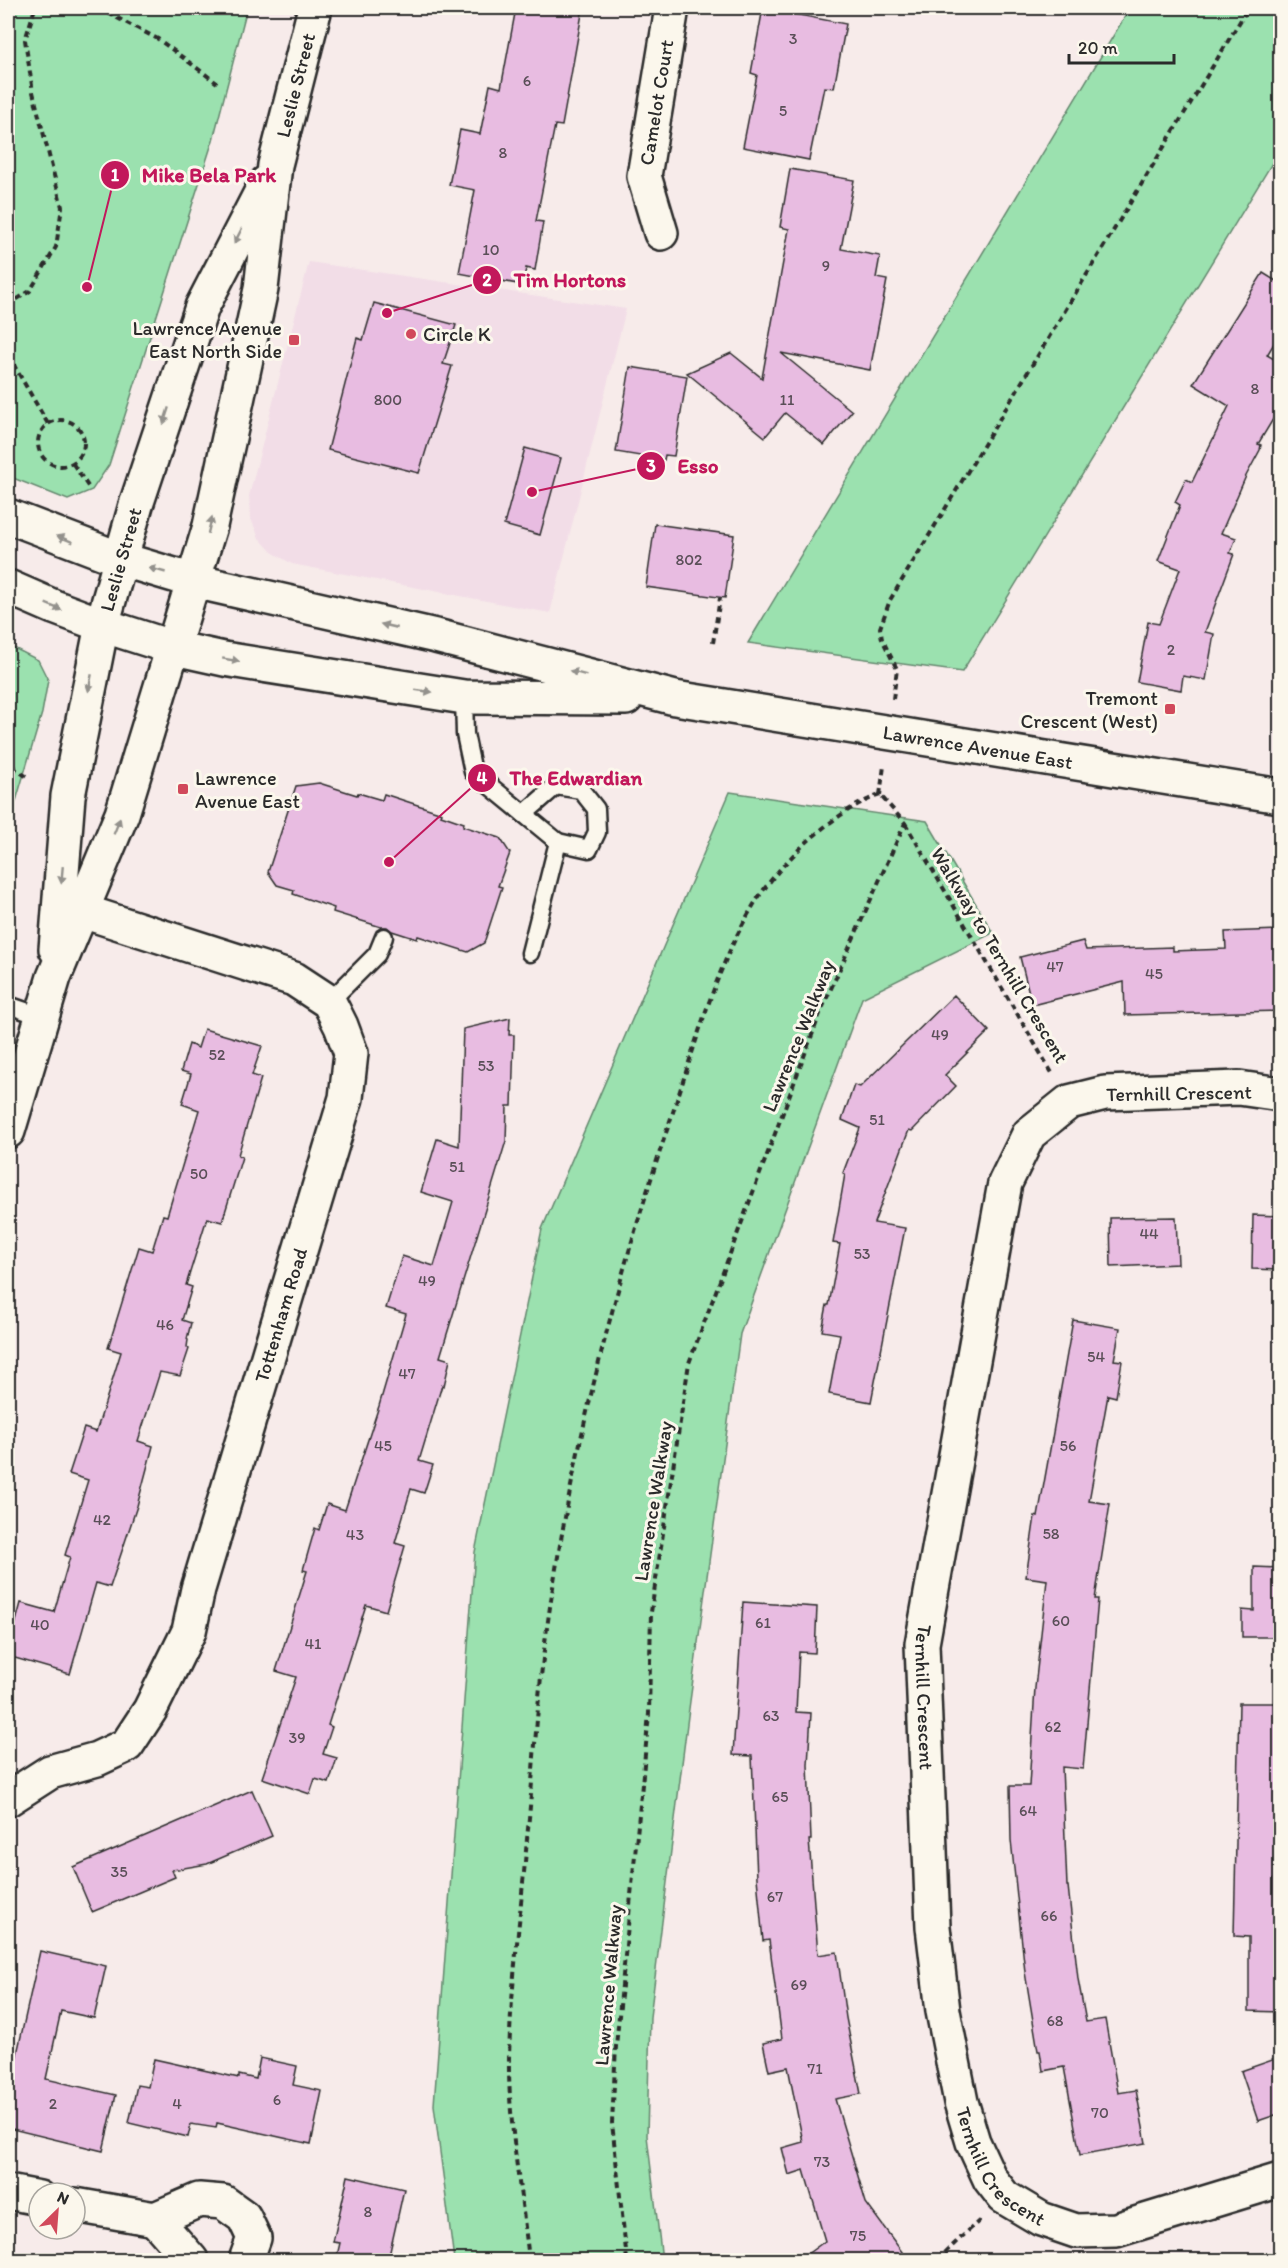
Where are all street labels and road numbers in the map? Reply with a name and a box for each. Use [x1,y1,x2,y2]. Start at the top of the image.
street label: Leslie Street [271,30,320,140]
street label: Camelot Court [634,37,679,167]
street label: Leslie Street [94,504,147,614]
street label: Lawrence Avenue East [881,720,1075,774]
street label: Walkway to Ternhill Crescent [926,843,1074,1067]
street label: Lawrence Walkway [757,956,840,1115]
street label: Ternhill Crescent [1106,1080,1252,1106]
street label: Tottenham Road [249,1245,312,1385]
street label: Lawrence Walkway [629,1419,678,1583]
street label: Ternhill Crescent [910,1622,939,1771]
street label: Lawrence Walkway [589,1903,627,2067]
street label: Ternhill Crescent [951,2104,1050,2231]

